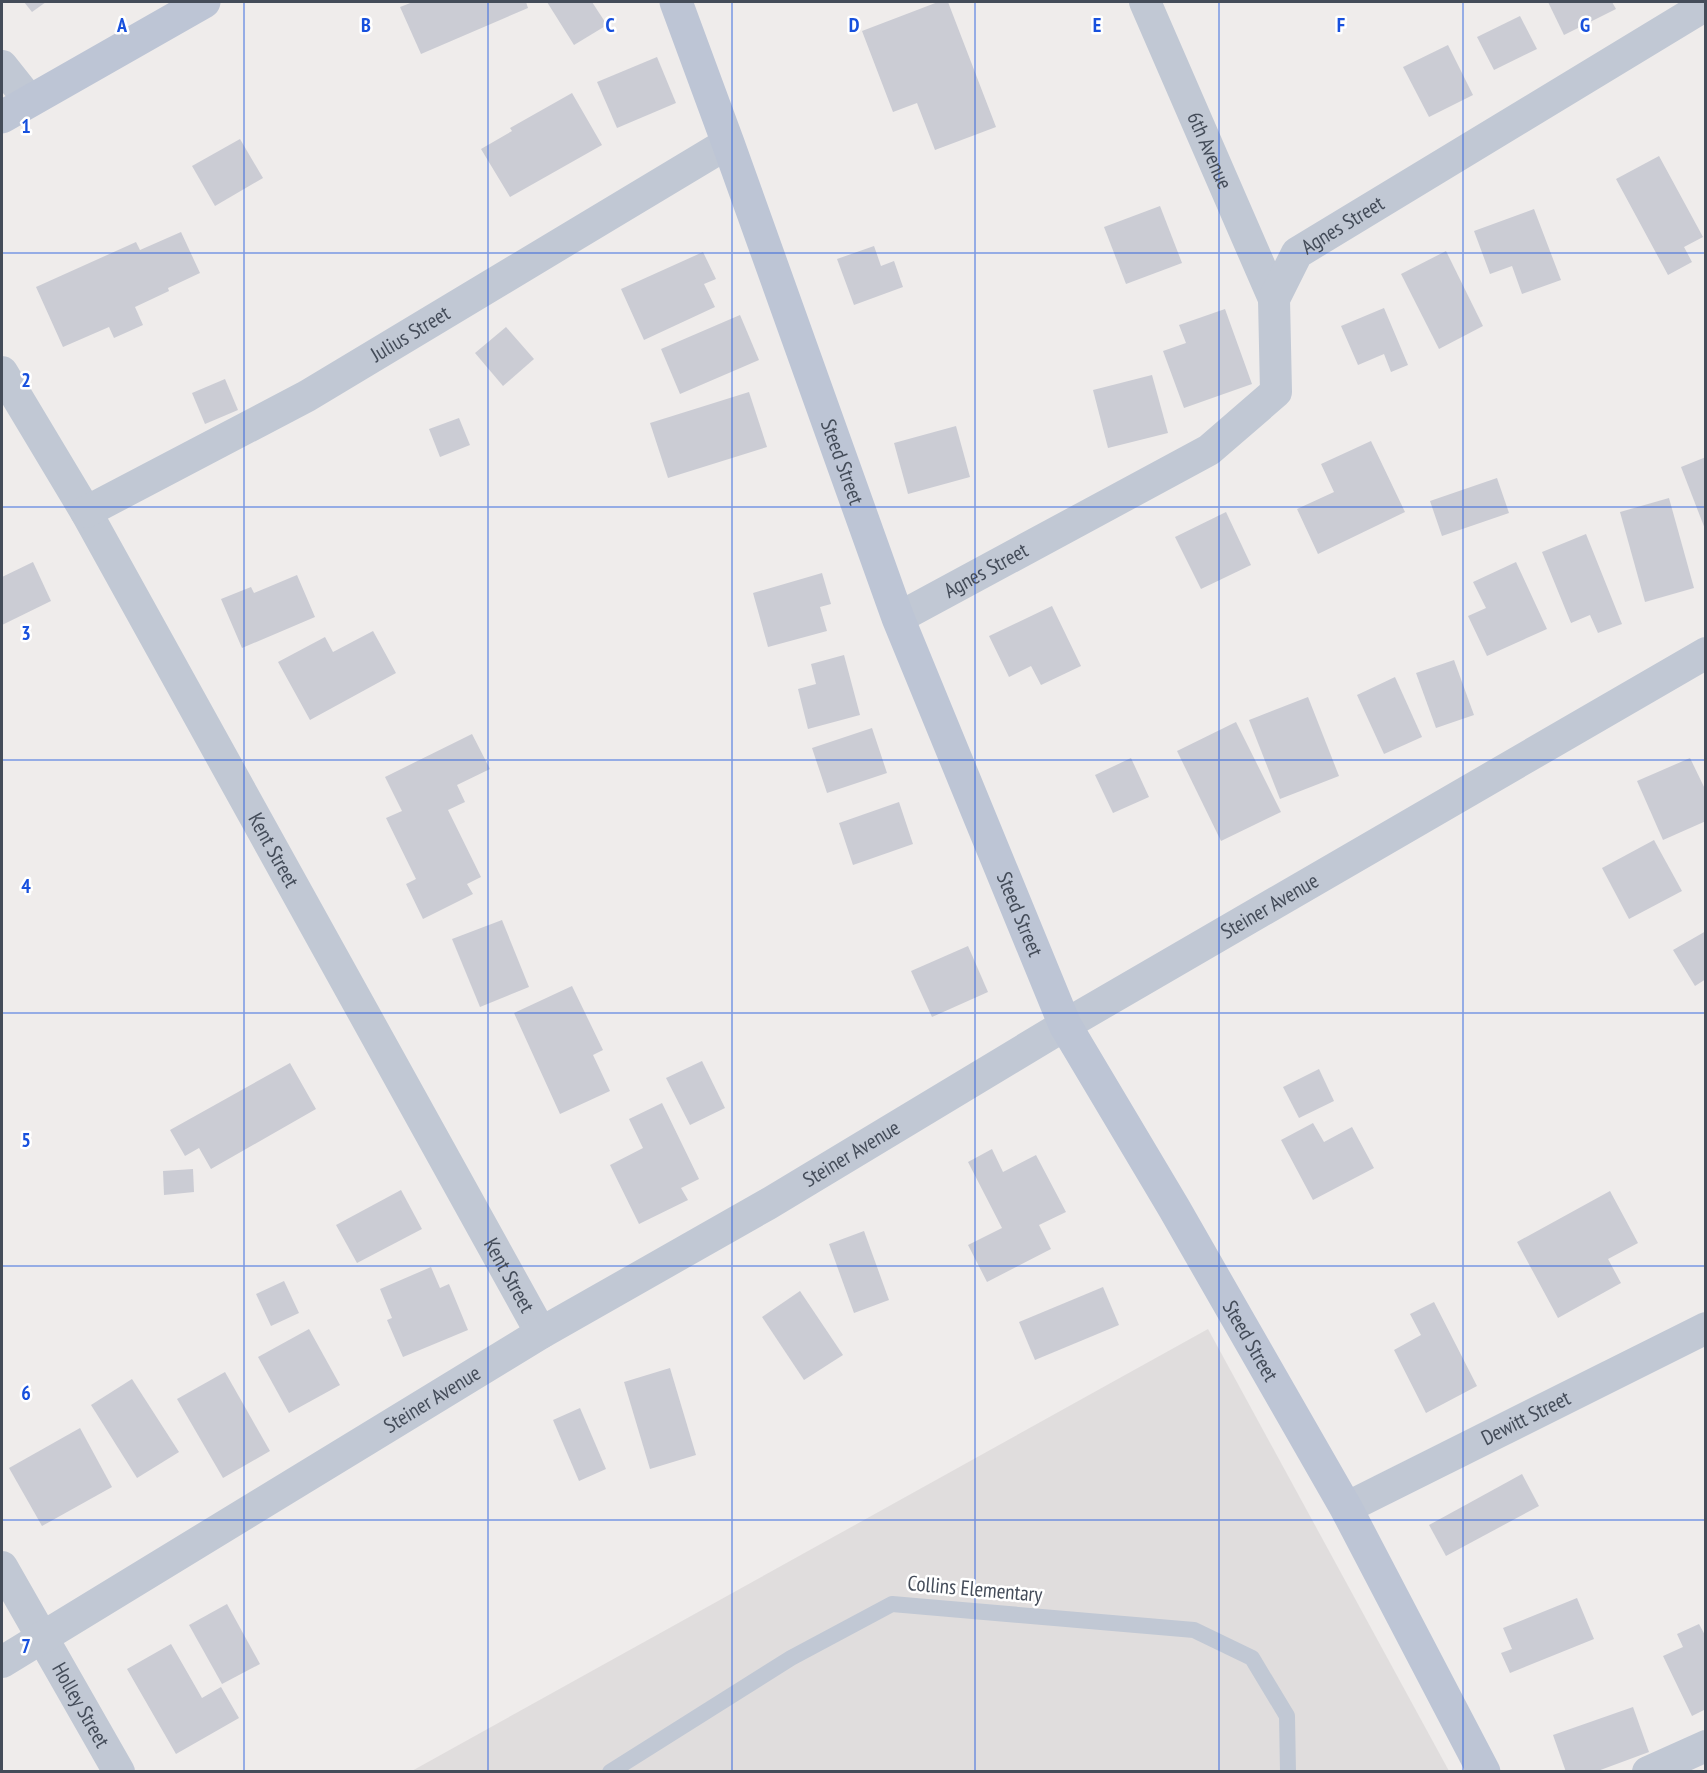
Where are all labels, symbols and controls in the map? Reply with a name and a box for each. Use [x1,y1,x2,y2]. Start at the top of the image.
text: A [116,12,128,38]
text: B [361,12,371,38]
text: C [605,12,615,38]
text: D [849,12,860,38]
text: E [1093,12,1101,38]
text: F [1337,12,1345,38]
text: G [1580,12,1590,38]
street label: 6th Avenue [1181,108,1239,193]
text: 1 [21,113,31,139]
street label: Agnes Street [1296,189,1389,260]
street label: Julius Street [364,299,455,368]
text: 2 [21,367,31,393]
street label: Steed Street [815,415,870,508]
street label: Agnes Street [939,536,1033,604]
text: 3 [21,620,31,646]
street label: Kent Street [242,808,306,892]
street label: Steiner Avenue [1216,867,1323,945]
street label: Steed Street [991,868,1049,960]
text: 4 [21,873,31,899]
street label: Steiner Avenue [798,1114,905,1193]
text: 5 [21,1127,31,1153]
street label: Kent Street [478,1233,541,1317]
street label: Steed Street [1217,1295,1285,1386]
street label: Steiner Avenue [379,1359,485,1439]
text: 6 [21,1380,31,1406]
street label: Dewitt Street [1477,1384,1575,1451]
street label: Collins Elementary [907,1569,1044,1608]
text: 7 [21,1633,31,1659]
street label: Holley Street [46,1657,116,1752]

